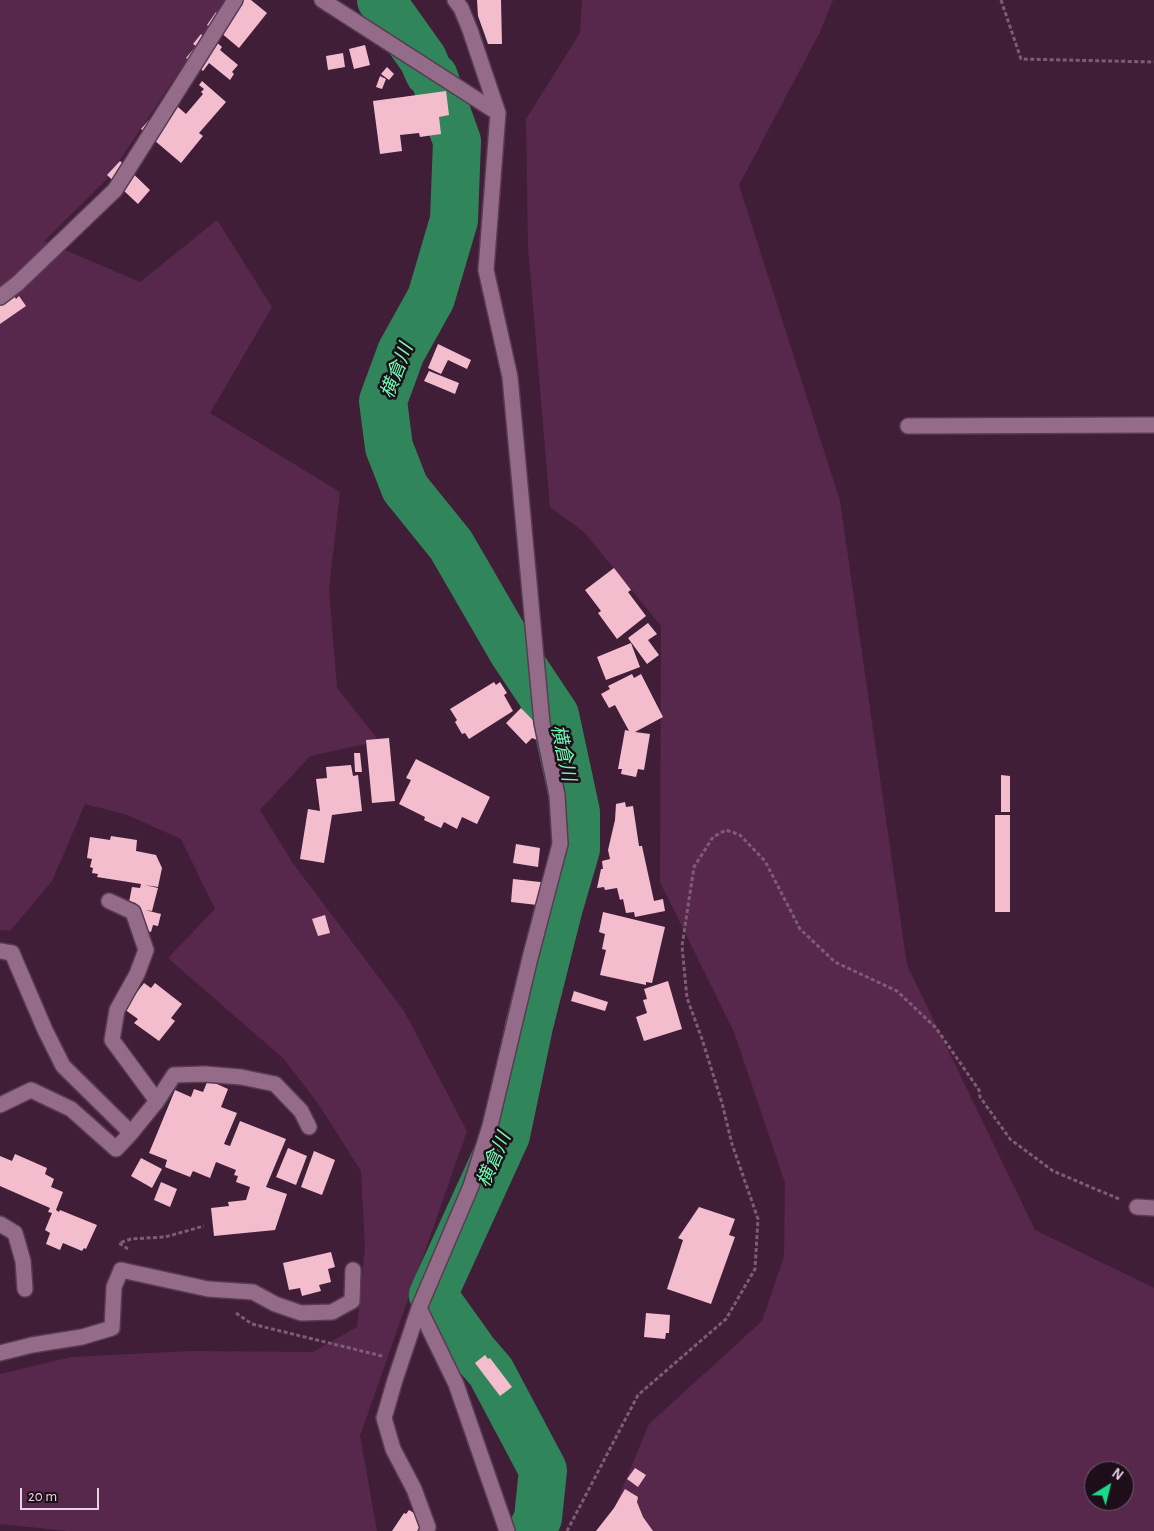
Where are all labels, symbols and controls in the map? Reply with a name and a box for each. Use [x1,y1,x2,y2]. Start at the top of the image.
water label: 横倉川 [376,340,418,402]
water label: 横倉川 [546,723,580,783]
water label: 横倉川 [472,1129,516,1191]
north arrow [1084,1461,1134,1511]
text: N [1109,1466,1125,1483]
scale bar [22,1478,101,1510]
text: 20 m [28,1489,57,1504]

